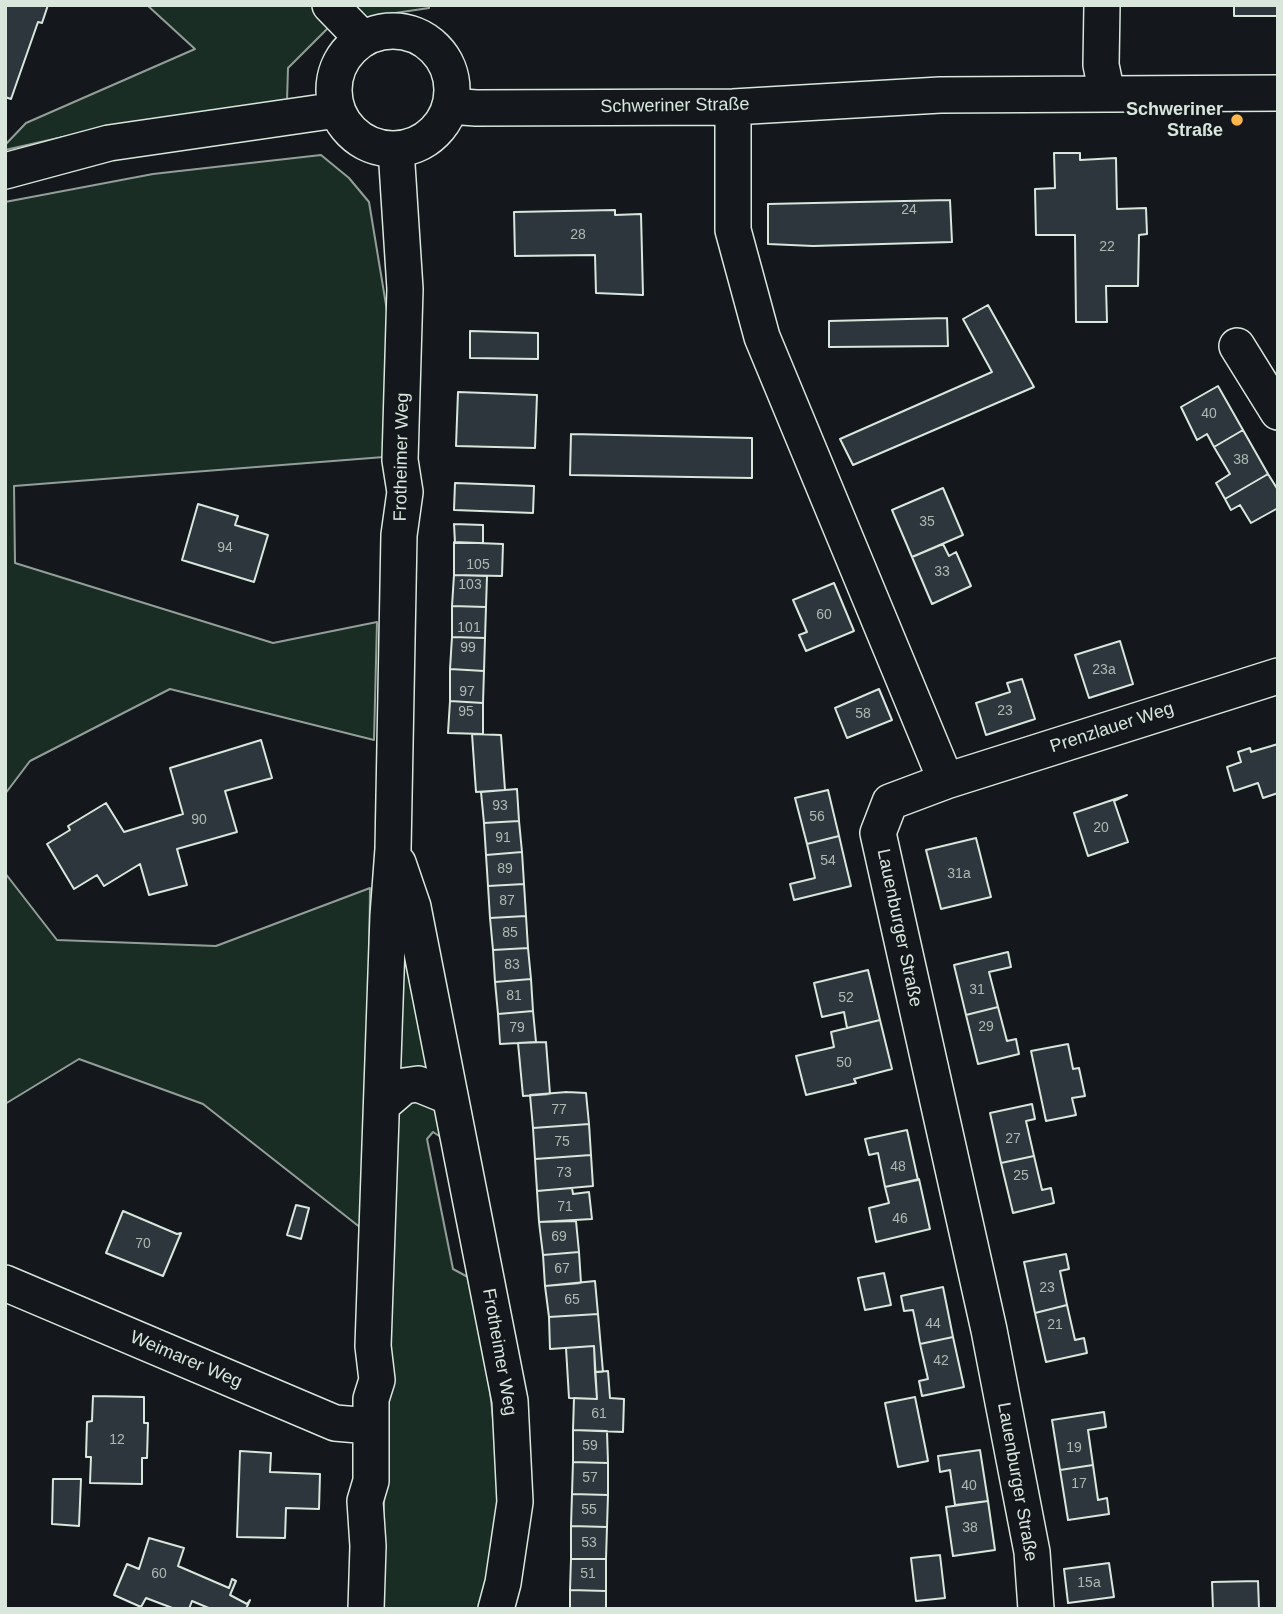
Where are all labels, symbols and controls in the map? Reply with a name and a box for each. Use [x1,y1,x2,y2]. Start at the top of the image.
street label: Schweriner Straße [600,94,750,118]
place label: Schweriner Straße [1126,99,1223,142]
marker: Schweriner Straße [1229,112,1245,128]
house number: 24 [901,202,917,218]
house number: 28 [570,227,586,243]
house number: 22 [1099,239,1115,255]
street label: Frotheimer Weg [390,392,414,522]
house number: 40 [1201,406,1217,422]
house number: 38 [1233,452,1249,468]
house number: 35 [919,514,935,530]
house number: 94 [217,540,233,556]
house number: 105 [466,557,490,573]
house number: 33 [934,564,950,580]
house number: 103 [458,577,482,593]
house number: 60 [816,607,832,623]
house number: 101 [457,620,481,636]
house number: 99 [460,640,476,656]
house number: 23a [1092,662,1116,678]
house number: 97 [459,684,475,700]
street label: Prenzlauer Weg [1047,698,1177,758]
house number: 23 [997,703,1013,719]
house number: 95 [458,704,474,720]
house number: 58 [855,706,871,722]
house number: 93 [492,798,508,814]
house number: 56 [809,809,825,825]
house number: 90 [191,812,207,828]
house number: 20 [1093,820,1109,836]
house number: 91 [495,830,511,846]
street label: Lauenburger Straße [872,847,926,1009]
house number: 54 [820,853,836,869]
house number: 89 [497,861,513,877]
house number: 31a [947,866,971,882]
house number: 87 [499,893,515,909]
house number: 85 [502,925,518,941]
house number: 83 [504,957,520,973]
house number: 31 [969,982,985,998]
house number: 81 [506,988,522,1004]
house number: 52 [838,990,854,1006]
house number: 29 [978,1019,994,1035]
house number: 79 [509,1020,525,1036]
house number: 50 [836,1055,852,1071]
house number: 77 [551,1102,567,1118]
house number: 27 [1005,1131,1021,1147]
house number: 75 [554,1134,570,1150]
house number: 48 [890,1159,906,1175]
house number: 73 [556,1165,572,1181]
house number: 25 [1013,1168,1029,1184]
house number: 71 [557,1199,573,1215]
house number: 46 [892,1211,908,1227]
house number: 69 [551,1229,567,1245]
house number: 70 [135,1236,151,1252]
house number: 67 [554,1261,570,1277]
house number: 23 [1039,1280,1055,1296]
street label: Frotheimer Weg [477,1287,521,1417]
house number: 65 [564,1292,580,1308]
house number: 44 [925,1316,941,1332]
house number: 21 [1047,1317,1063,1333]
street label: Weimarer Weg [127,1327,245,1393]
house number: 42 [933,1353,949,1369]
street label: Lauenburger Straße [992,1401,1042,1563]
house number: 61 [591,1406,607,1422]
house number: 12 [109,1432,125,1448]
house number: 59 [582,1438,598,1454]
house number: 19 [1066,1440,1082,1456]
house number: 57 [582,1470,598,1486]
house number: 17 [1071,1476,1087,1492]
house number: 40 [961,1478,977,1494]
house number: 55 [581,1502,597,1518]
house number: 38 [962,1520,978,1536]
house number: 53 [581,1535,597,1551]
house number: 60 [151,1566,167,1582]
house number: 51 [580,1566,596,1582]
house number: 15a [1077,1575,1101,1591]

